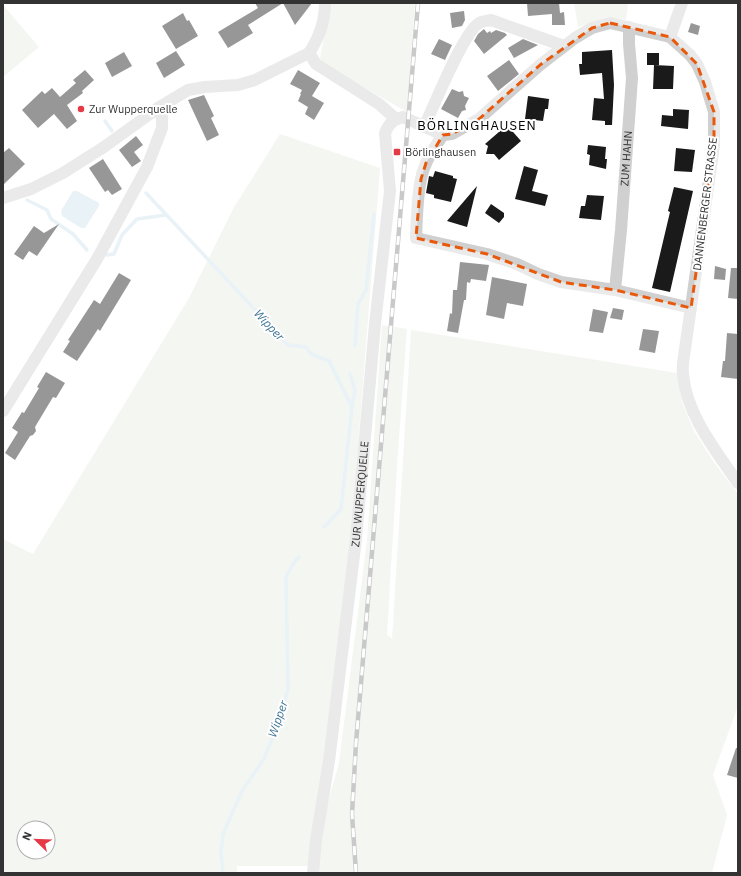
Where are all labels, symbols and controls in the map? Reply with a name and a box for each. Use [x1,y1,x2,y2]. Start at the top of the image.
place label: Zur Wupperquelle [89,102,178,116]
marker: Zur Wupperquelle [76,104,86,114]
district label: BÖRLINGHAUSEN [417,117,537,134]
street label: ZUM HAHN [617,130,635,187]
street label: DANNENBERGER STRASSE [690,137,720,271]
place label: Börlinghausen [405,145,476,159]
marker: Börlinghausen [392,147,402,157]
water label: Wipper [251,306,288,344]
street label: ZUR WUPPERQUELLE [348,440,372,548]
water label: Wipper [264,698,291,739]
north arrow [16,820,56,860]
text: N [19,830,35,842]

